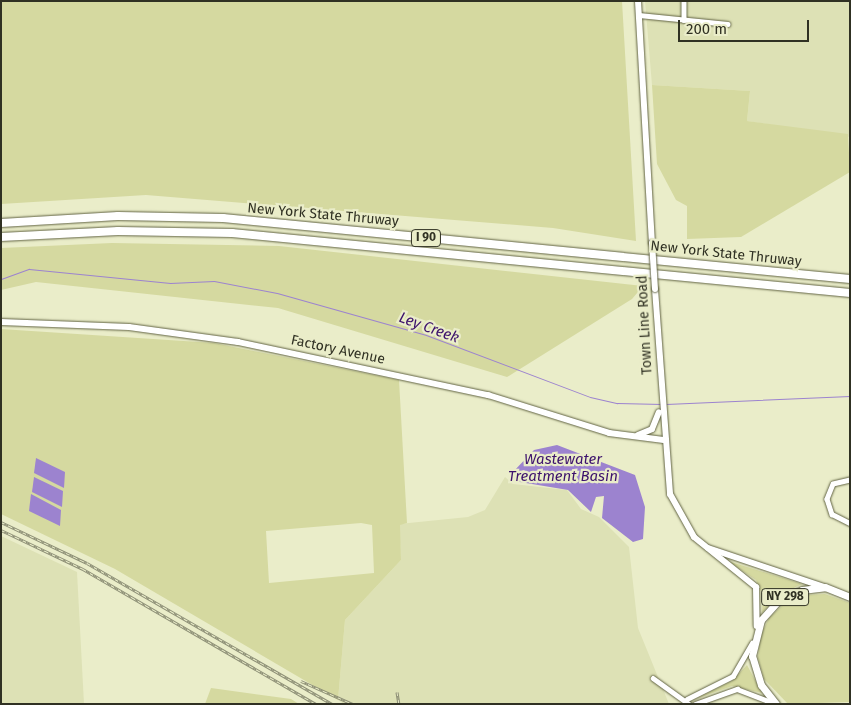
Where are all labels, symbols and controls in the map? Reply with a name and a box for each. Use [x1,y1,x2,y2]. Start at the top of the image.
scale bar [681,10,812,42]
text: 200 m [686,20,727,38]
street label: New York State Thruway [247,200,399,230]
road number: I 90 [410,228,442,248]
street label: New York State Thruway [650,238,802,270]
street label: Town Line Road [634,275,656,375]
water label: Ley Creek [396,309,462,347]
street label: Factory Avenue [289,332,387,368]
water label: Wastewater Treatment Basin [508,450,618,485]
road number: NY 298 [760,588,810,606]

